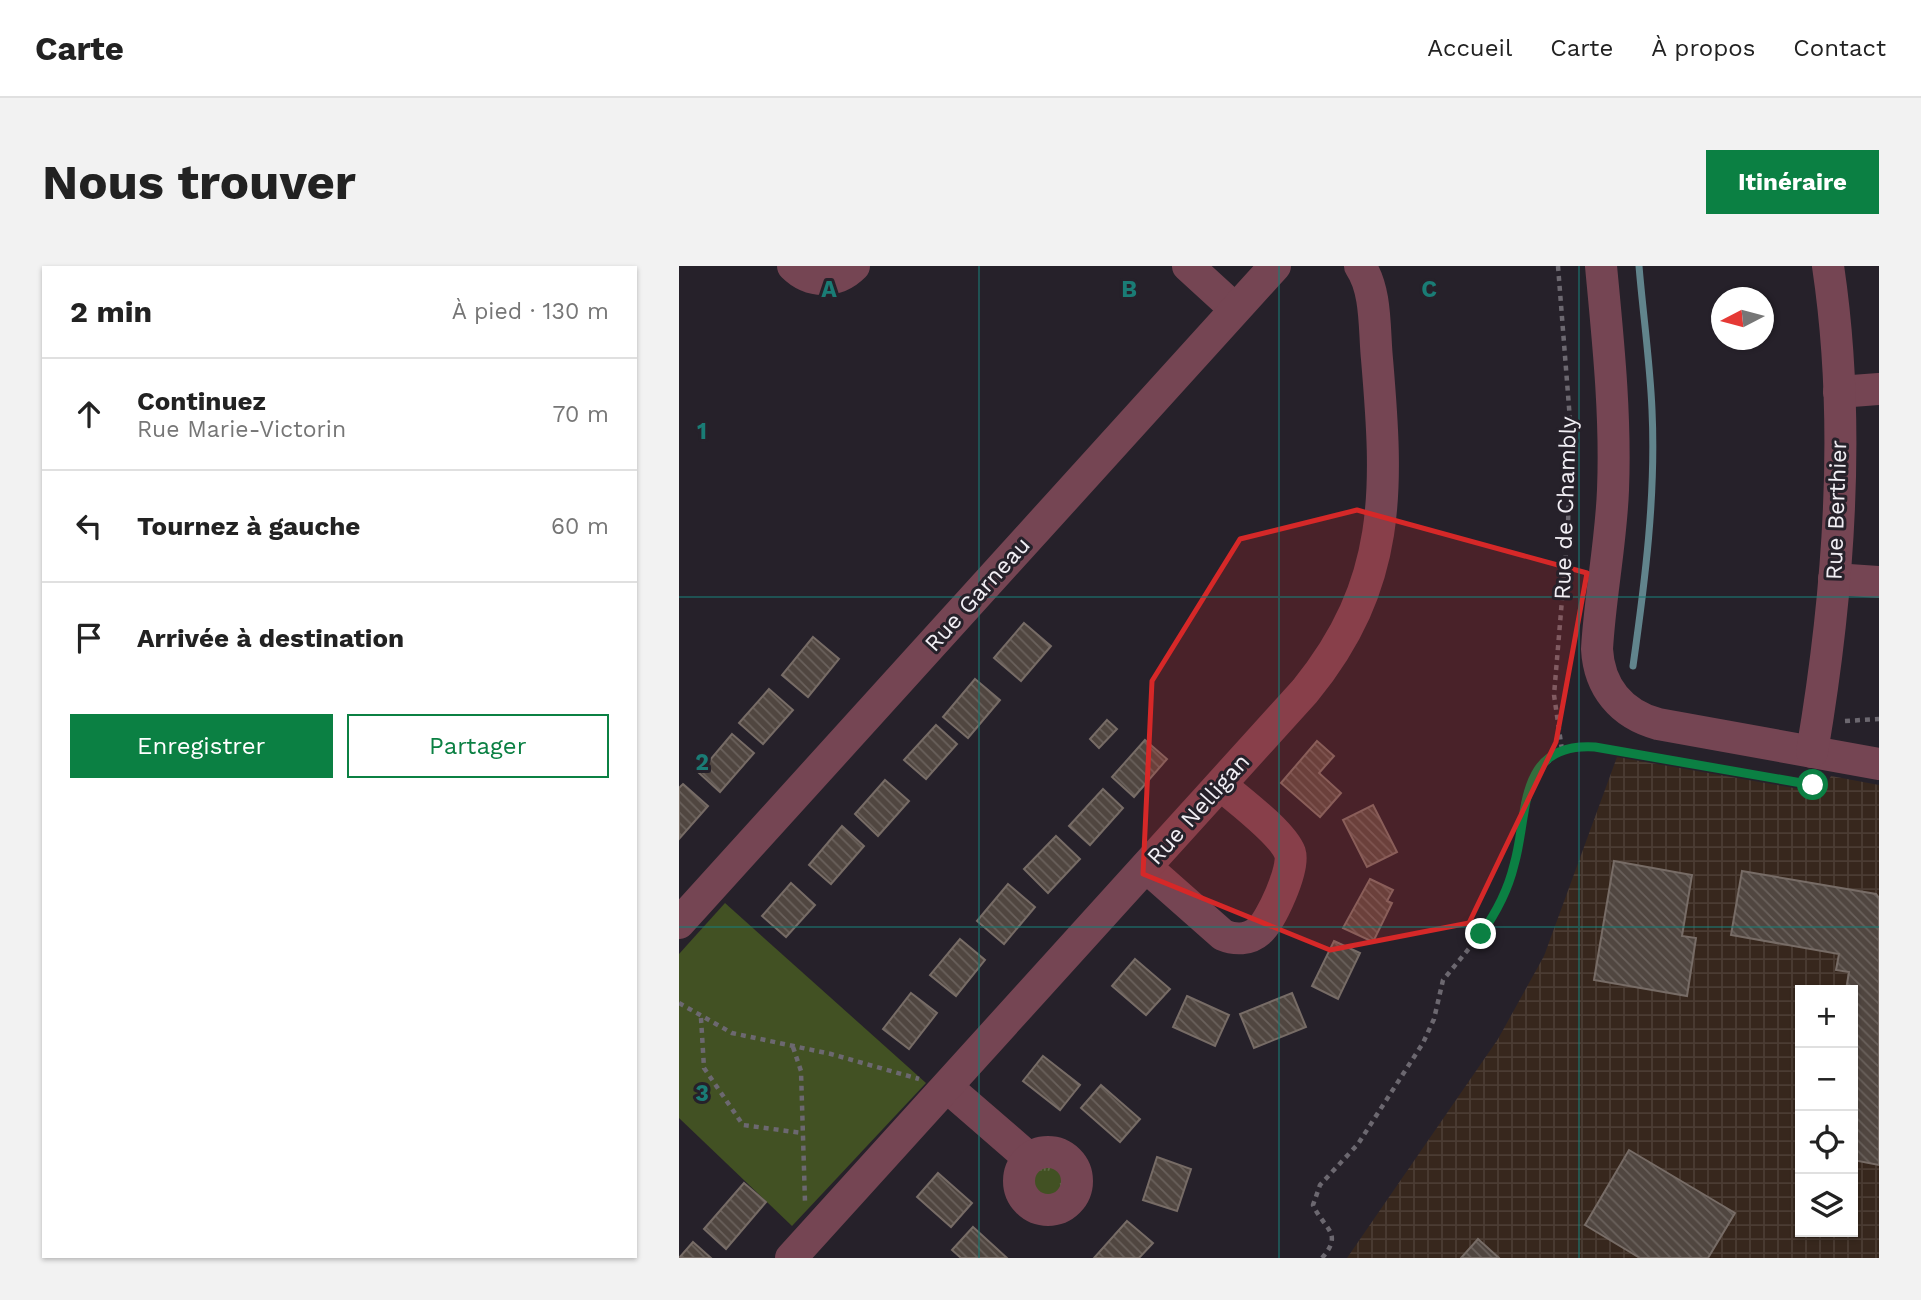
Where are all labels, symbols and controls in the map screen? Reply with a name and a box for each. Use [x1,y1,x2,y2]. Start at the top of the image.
text: Carte [35,29,124,68]
text: Accueil [1427,34,1512,62]
text: Carte [1550,34,1613,62]
text: À propos [1651,34,1755,62]
text: Contact [1793,34,1886,62]
button: Itinéraire [1706,150,1879,214]
text: Nous trouver [42,153,356,211]
text: A [821,276,837,303]
text: B [1121,276,1137,303]
text: C [1421,276,1437,303]
north arrow [1711,287,1774,350]
text: 2 min [70,294,152,329]
text: À pied · 130 m [452,298,609,325]
text: Continuez [137,386,266,416]
icon: ahead [70,395,108,433]
text: 70 m [552,401,609,428]
text: Rue Marie-Victorin [137,416,346,443]
street label: Rue de Chambly [1549,416,1582,600]
text: 1 [697,418,707,445]
street label: Rue Berthier [1821,440,1852,580]
icon: left [70,507,108,545]
text: Tournez à gauche [137,511,360,541]
text: 60 m [551,513,609,540]
street label: Rue Garneau [919,532,1036,657]
icon: arrive [70,619,108,657]
text: Arrivée à destination [137,623,404,653]
button: Enregistrer [70,714,333,778]
button: Partager [347,714,609,778]
street label: Rue Nelligan [1141,748,1255,870]
text: 2 [695,749,709,776]
route start [1797,769,1828,800]
route end [1465,918,1496,949]
map controls [1795,985,1858,1237]
button: + [1795,985,1858,1048]
button: − [1795,1048,1858,1111]
text: 3 [695,1080,709,1107]
button: locate [1795,1111,1858,1174]
button: layers [1795,1174,1858,1237]

